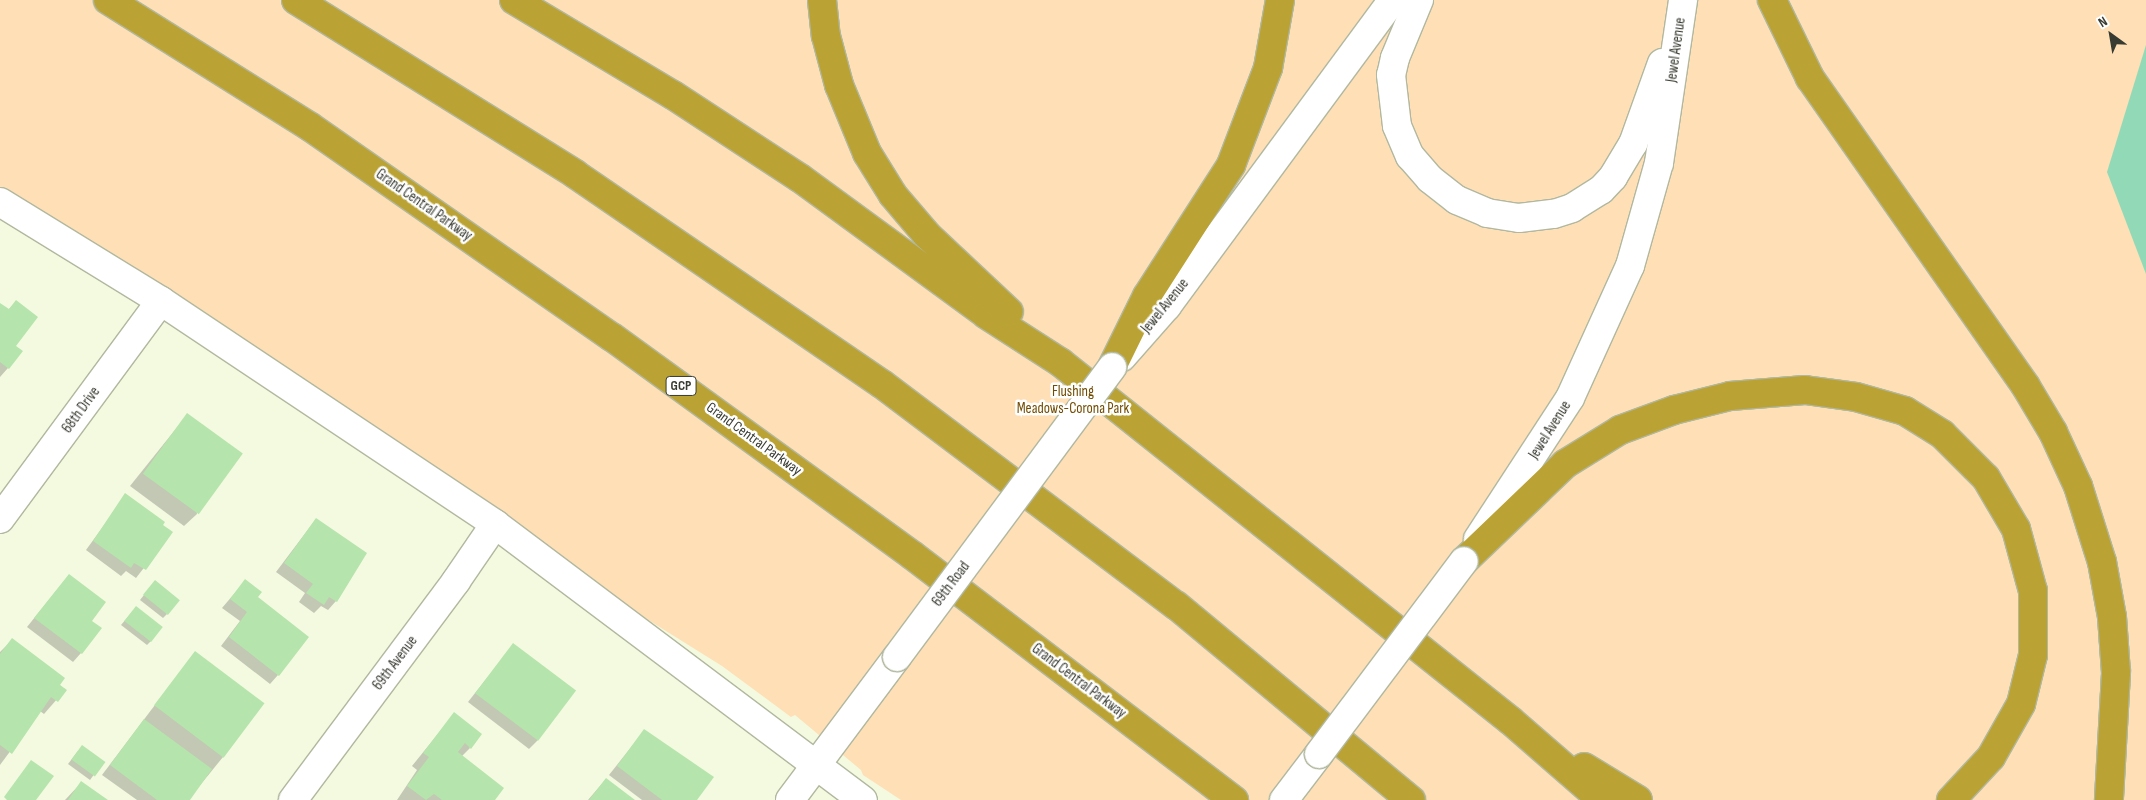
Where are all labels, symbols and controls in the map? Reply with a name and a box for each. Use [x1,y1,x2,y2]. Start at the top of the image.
north arrow [2086,10,2136,60]
text: N [2095,13,2110,31]
street label: Jewel Avenue [1663,16,1689,84]
street label: Grand Central Parkway [372,165,476,245]
street label: Jewel Avenue [1137,275,1193,337]
road number: GCP [665,374,697,398]
park label: Flushing Meadows-Corona Park [1017,382,1129,417]
street label: 68th Drive [58,383,104,437]
street label: Grand Central Parkway [703,398,805,480]
street label: Jewel Avenue [1525,398,1575,462]
street label: 69th Road [928,558,974,610]
street label: 69th Avenue [369,632,421,694]
street label: Grand Central Parkway [1028,640,1130,722]

